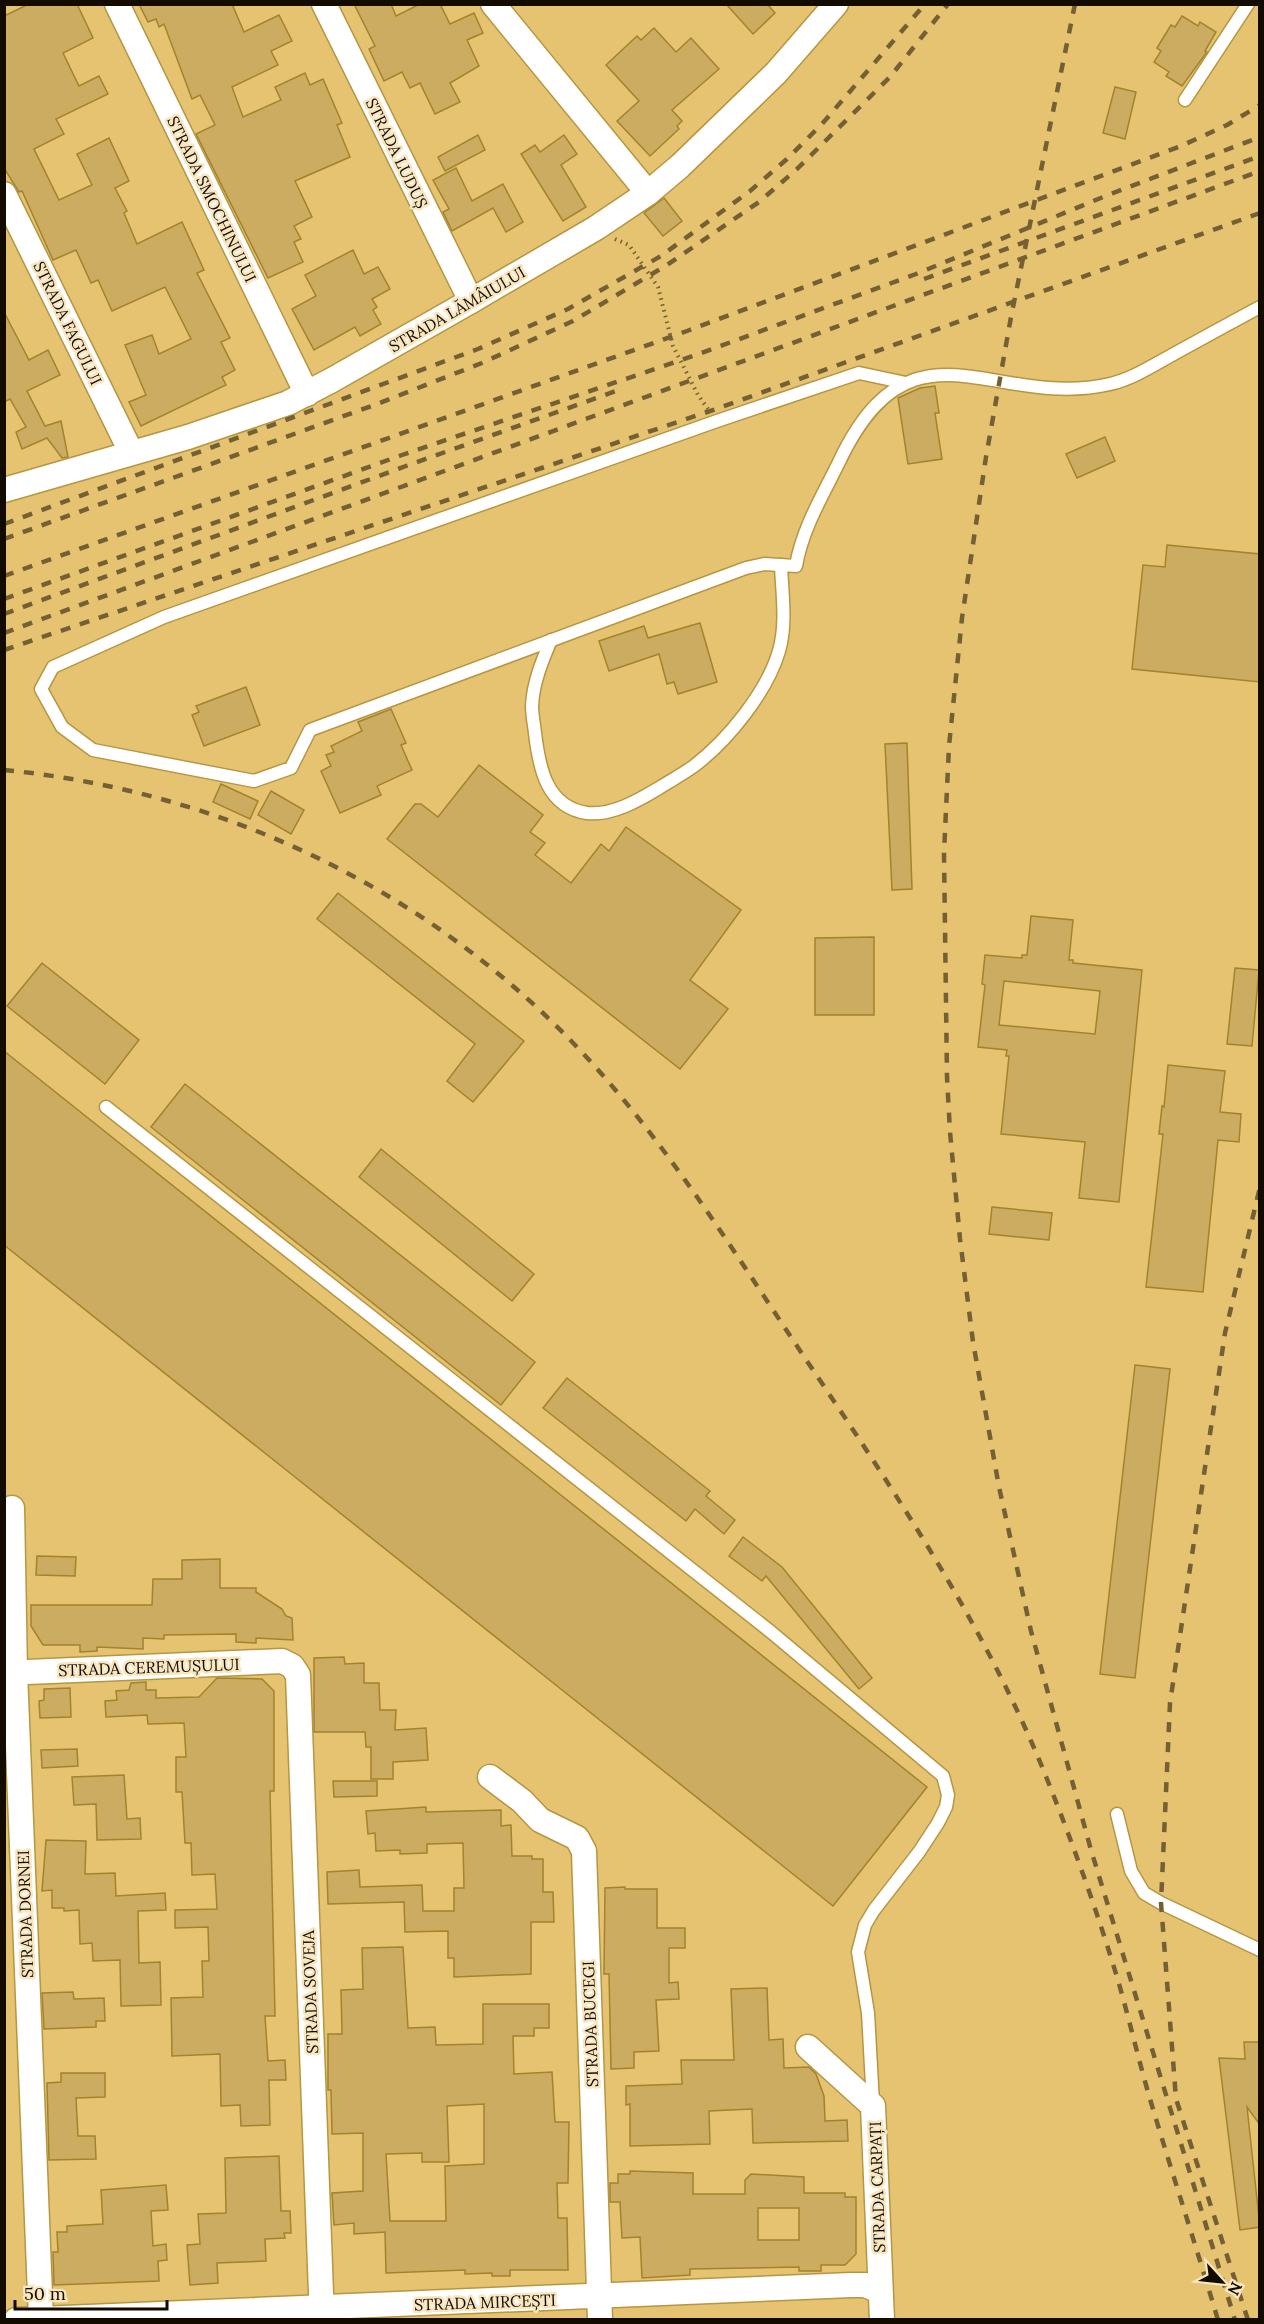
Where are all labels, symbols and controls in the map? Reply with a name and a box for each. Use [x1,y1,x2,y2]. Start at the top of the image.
street label: STRADA LUDUȘ [362,95,432,211]
street label: STRADA SMOCHINULUI [163,113,261,285]
street label: STRADA FAGULUI [29,258,107,388]
street label: STRADA LĂMÂIULUI [385,262,529,356]
street label: STRADA CEREMUȘULUI [58,1654,240,1680]
street label: STRADA DORNEI [13,1850,37,1978]
street label: STRADA SOVEJA [298,1929,322,2054]
street label: STRADA BUCEGI [578,1960,602,2088]
street label: STRADA CARPAȚI [865,2121,890,2253]
north arrow [1192,2252,1252,2312]
scale bar [15,2273,166,2311]
text: N [1224,2279,1247,2299]
text: 50 m [24,2282,66,2305]
street label: STRADA MIRCEȘTI [414,2290,556,2314]

